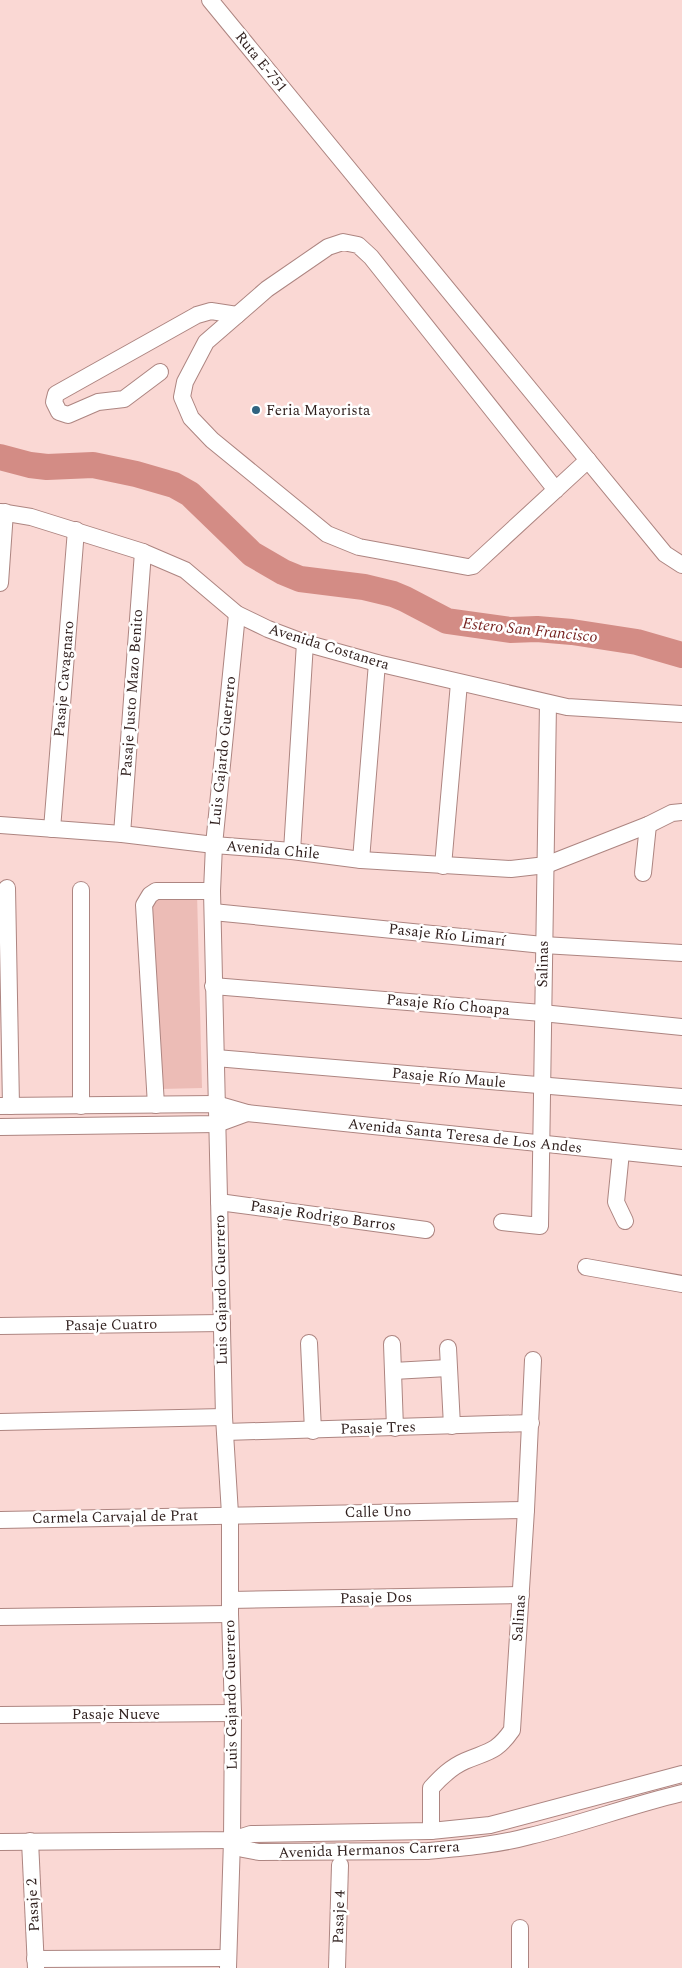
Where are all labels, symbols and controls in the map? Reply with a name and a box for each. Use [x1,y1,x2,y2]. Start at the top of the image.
street label: Ruta E-751 [229,27,293,97]
place label: Feria Mayorista [266,399,371,422]
marker: Feria Mayorista [250,404,262,416]
street label: Pasaje Justo Mazo Benito [115,608,149,778]
water label: Estero San Francisco [461,611,599,649]
street label: Avenida Costanera [266,618,393,677]
street label: Pasaje Cavagnaro [47,620,81,738]
street label: Luis Gajardo Guerrero [204,675,242,827]
street label: Avenida Chile [225,834,321,866]
street label: Pasaje Río Limarí [387,917,508,953]
street label: Salinas [531,940,555,988]
street label: Pasaje Río Choapa [385,988,511,1022]
street label: Pasaje Río Maule [391,1062,507,1094]
street label: Avenida Santa Teresa de Los Andes [347,1112,583,1160]
street label: Pasaje Rodrigo Barros [249,1194,397,1238]
street label: Luis Gajardo Guerrero [208,1215,234,1365]
street label: Pasaje Cuatro [65,1313,157,1337]
street label: Pasaje Tres [340,1415,416,1441]
street label: Calle Uno [344,1500,412,1524]
street label: Carmela Carvajal de Prat [32,1504,198,1530]
street label: Pasaje Dos [340,1586,412,1610]
street label: Salinas [506,1594,532,1642]
street label: Luis Gajardo Guerrero [218,1620,244,1770]
street label: Pasaje Nueve [72,1703,160,1726]
street label: Avenida Hermanos Carrera [278,1835,461,1865]
street label: Pasaje 2 [20,1878,46,1932]
street label: Pasaje 4 [327,1889,351,1944]

